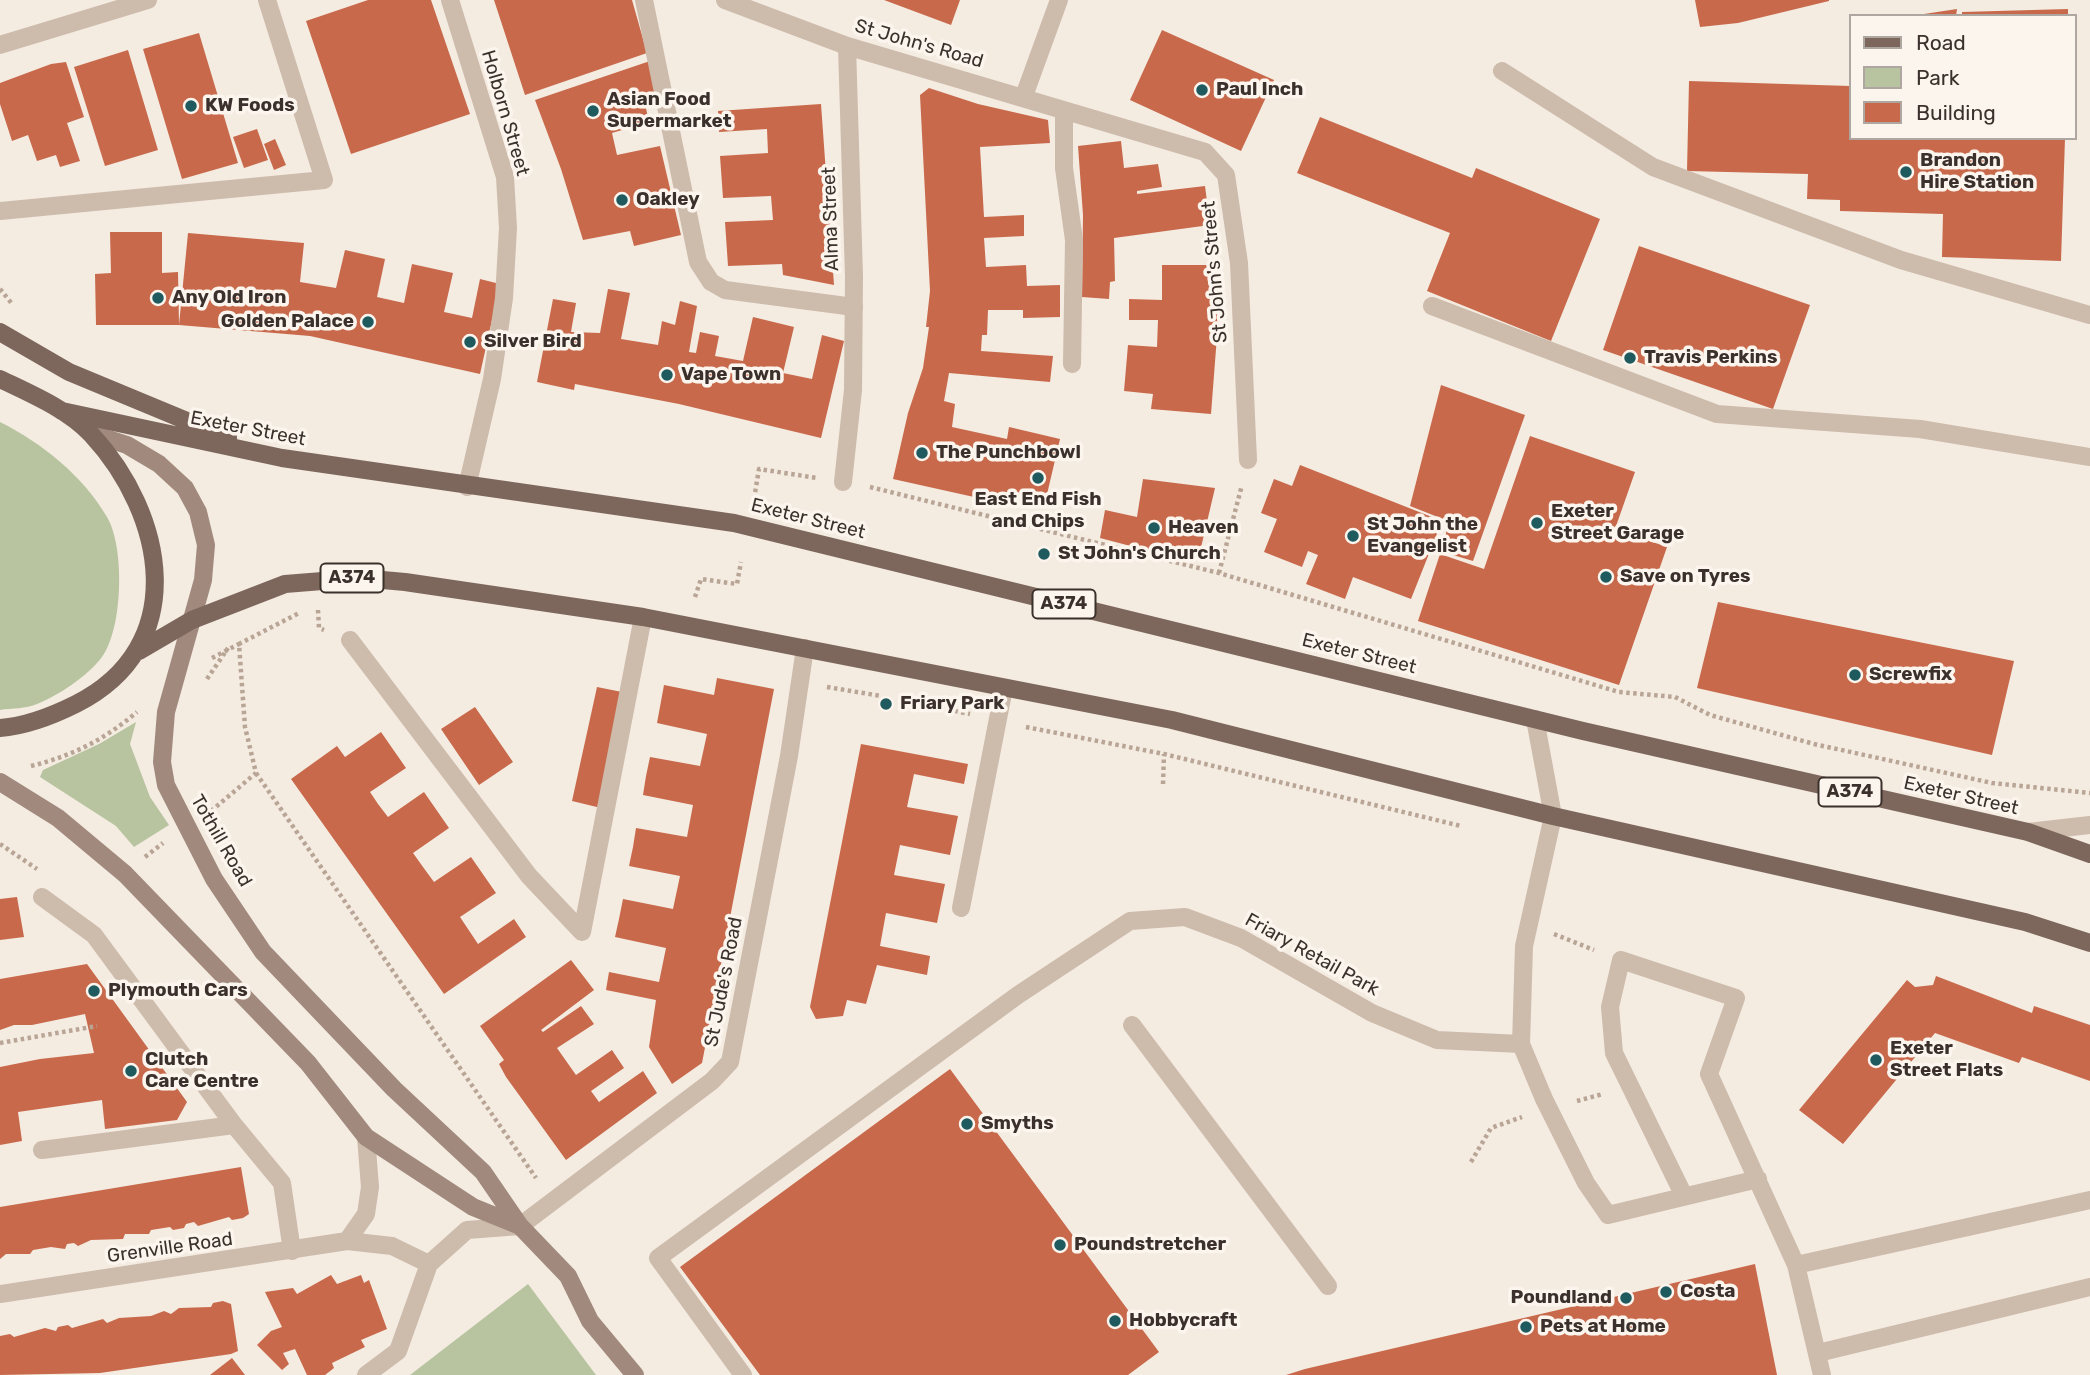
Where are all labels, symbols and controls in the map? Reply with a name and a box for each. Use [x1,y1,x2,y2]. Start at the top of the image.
legend [1848,14,2076,140]
street label: St John's Road [852,15,986,73]
text: Road [1916,30,1966,55]
street label: Holborn Street [476,48,534,178]
text: Park [1916,65,1960,90]
place label: Paul Inch [1216,79,1303,101]
marker: Paul Inch [1194,82,1210,98]
place label: Asian Food Supermarket [607,89,732,133]
place label: KW Foods [205,95,295,117]
marker: KW Foods [183,98,199,114]
text: Building [1916,100,1996,125]
marker: Asian Food Supermarket [585,103,601,119]
place label: Brandon Hire Station [1920,150,2034,194]
marker: Brandon Hire Station [1898,164,1914,180]
street label: Alma Street [818,166,844,272]
place label: Oakley [636,189,699,211]
marker: Oakley [614,192,630,208]
street label: St John's Street [1197,200,1233,344]
place label: Any Old Iron [172,287,286,309]
marker: Any Old Iron [150,290,166,306]
place label: Golden Palace [221,311,354,333]
marker: Golden Palace [360,314,376,330]
place label: Silver Bird [484,331,582,353]
marker: Silver Bird [462,334,478,350]
place label: Travis Perkins [1644,347,1778,369]
marker: Travis Perkins [1622,350,1638,366]
place label: Vape Town [681,364,781,386]
marker: Vape Town [659,367,675,383]
street label: Exeter Street [188,407,308,451]
place label: The Punchbowl [936,442,1081,464]
marker: The Punchbowl [914,445,930,461]
marker: East End Fish and Chips [1030,470,1046,486]
place label: East End Fish and Chips [974,489,1102,533]
street label: Exeter Street [749,494,867,544]
place label: Exeter Street Garage [1551,501,1684,545]
place label: St John the Evangelist [1367,514,1478,558]
marker: Exeter Street Garage [1529,515,1545,531]
place label: Heaven [1168,517,1239,539]
marker: Heaven [1146,520,1162,536]
marker: St John the Evangelist [1345,528,1361,544]
place label: St John's Church [1058,543,1221,565]
marker: St John's Church [1036,546,1052,562]
road number: A374 [320,564,384,592]
place label: Save on Tyres [1620,566,1750,588]
marker: Save on Tyres [1598,569,1614,585]
road number: A374 [1032,590,1096,618]
street label: Exeter Street [1300,629,1418,679]
place label: Screwfix [1869,664,1952,686]
marker: Screwfix [1847,667,1863,683]
place label: Friary Park [900,693,1004,715]
marker: Friary Park [878,696,894,712]
street label: Exeter Street [1901,772,2021,820]
road number: A374 [1818,778,1882,806]
street label: Tothill Road [186,791,256,891]
street label: Friary Retail Park [1241,909,1383,1001]
street label: St Jude's Road [700,915,748,1049]
place label: Plymouth Cars [108,980,248,1002]
marker: Plymouth Cars [86,983,102,999]
place label: Exeter Street Flats [1890,1038,2003,1082]
place label: Clutch Care Centre [145,1049,259,1093]
marker: Exeter Street Flats [1868,1052,1884,1068]
marker: Clutch Care Centre [123,1063,139,1079]
place label: Smyths [981,1113,1054,1135]
marker: Smyths [959,1116,975,1132]
street label: Grenville Road [106,1228,234,1268]
place label: Poundstretcher [1074,1234,1226,1256]
marker: Poundstretcher [1052,1237,1068,1253]
place label: Costa [1680,1281,1735,1303]
marker: Costa [1658,1284,1674,1300]
place label: Poundland [1510,1287,1612,1309]
marker: Poundland [1618,1290,1634,1306]
place label: Hobbycraft [1129,1310,1237,1332]
marker: Hobbycraft [1107,1313,1123,1329]
place label: Pets at Home [1540,1316,1666,1338]
marker: Pets at Home [1518,1319,1534,1335]

